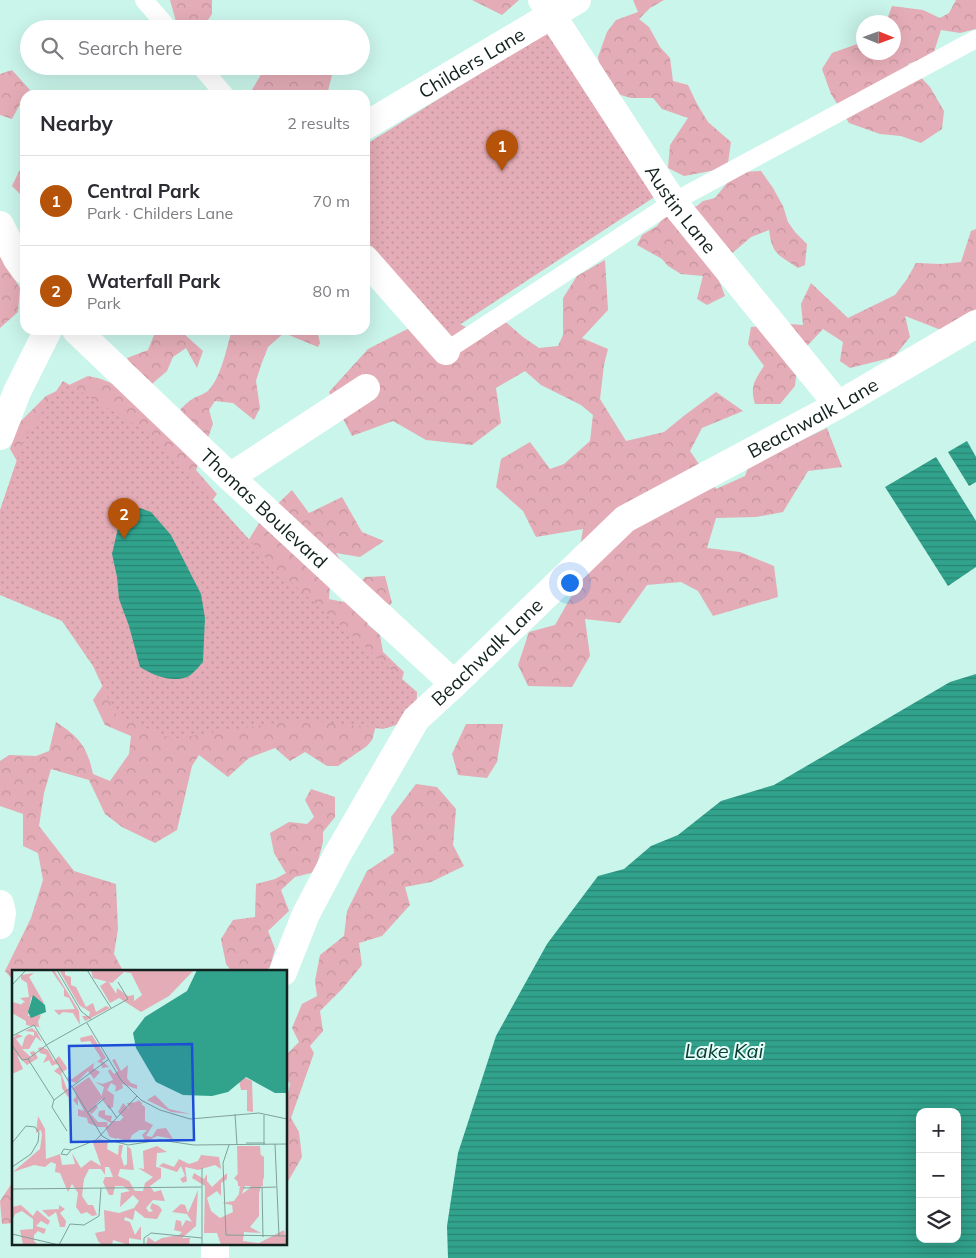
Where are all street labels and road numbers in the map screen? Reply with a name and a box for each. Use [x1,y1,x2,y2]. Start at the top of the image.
street label: Childers Lane [414,22,529,103]
street label: Austin Lane [640,160,722,258]
street label: Beachwalk Lane [743,372,882,463]
street label: Thomas Boulevard [195,443,333,573]
street label: Beachwalk Lane [426,593,548,711]

